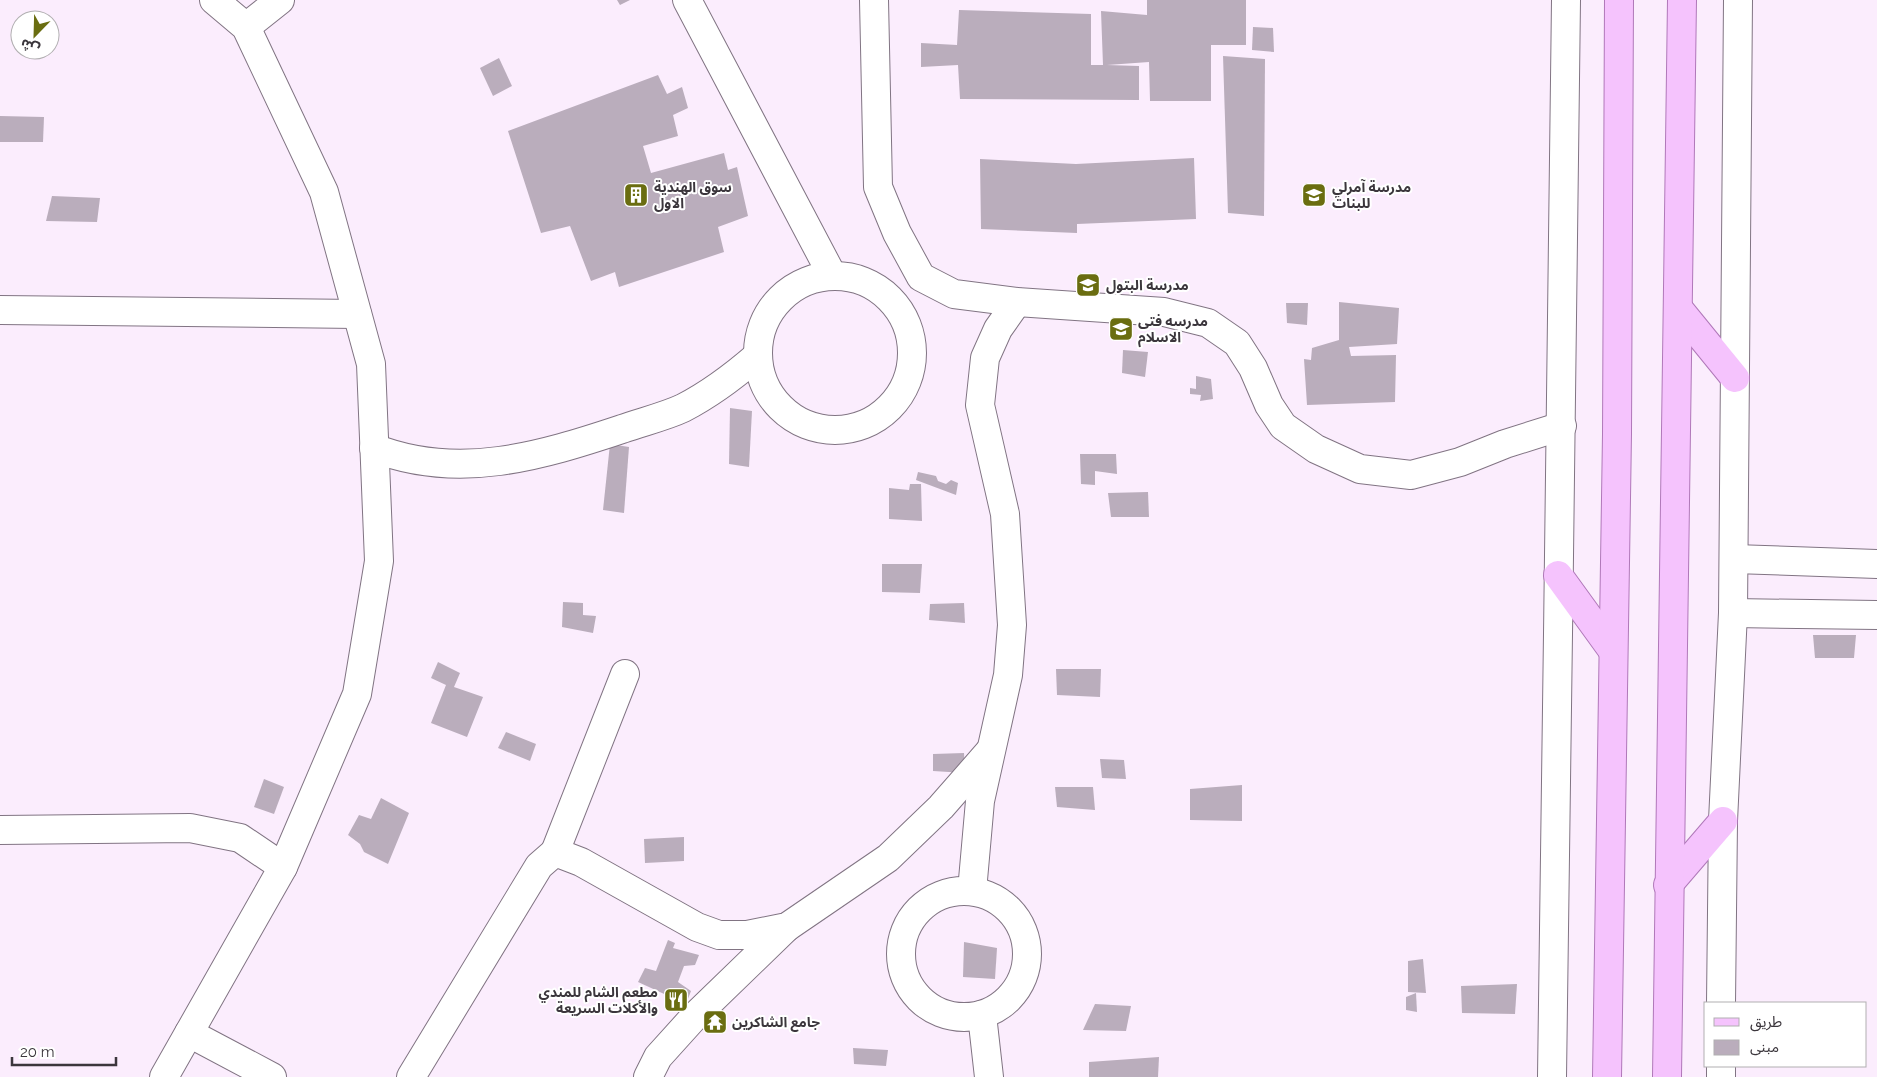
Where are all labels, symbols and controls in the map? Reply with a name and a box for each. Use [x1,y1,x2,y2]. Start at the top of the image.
north arrow [10,10,60,60]
text: ش [18,36,42,58]
place label: سوق الهندية الاول [654,179,732,212]
place label: مدرسة آمرلي للبنات [1332,179,1411,211]
building icon: سوق الهندية الاول [623,182,649,208]
school or university icon: مدرسة آمرلي للبنات [1301,182,1327,208]
school or university icon: مدرسة البتول [1075,272,1101,298]
place label: مدرسة البتول [1106,277,1189,294]
place label: مدرسه فتى الاسلام [1138,313,1208,348]
school or university icon: مدرسه فتى الاسلام [1108,316,1134,342]
place label: مطعم الشام للمندي والأكلات السريعة [539,984,658,1017]
restaurant icon: مطعم الشام للمندي والأكلات السريعة [663,987,689,1013]
legend [1704,1002,1867,1067]
temple icon: جامع الشاكرين [702,1009,728,1035]
text: طريق [1750,1013,1782,1032]
place label: جامع الشاكرين [732,1014,820,1032]
scale bar [12,1034,116,1066]
text: مبنى [1750,1038,1779,1056]
text: 20 m [20,1043,55,1061]

